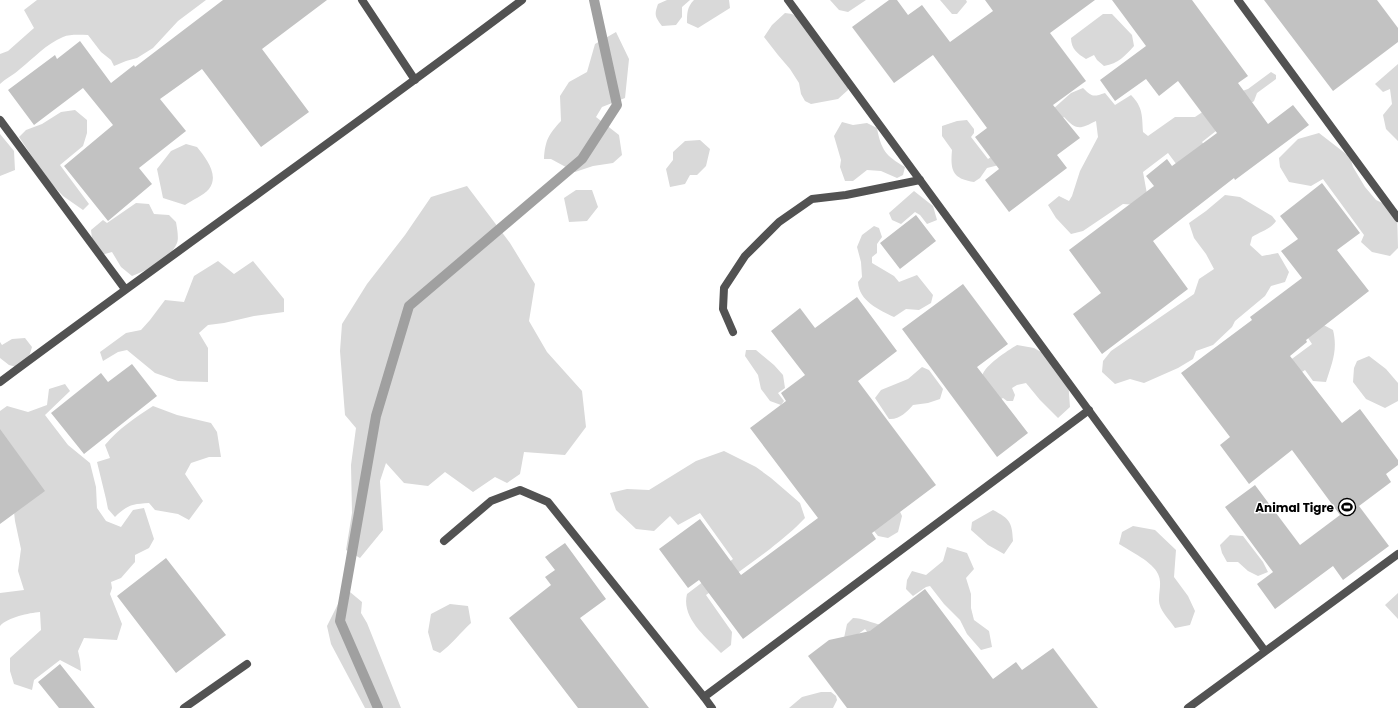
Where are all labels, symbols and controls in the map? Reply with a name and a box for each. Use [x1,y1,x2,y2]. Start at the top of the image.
sports icon: Animal Tigre [1337,497,1357,517]
place label: Animal Tigre [1255,499,1335,516]

